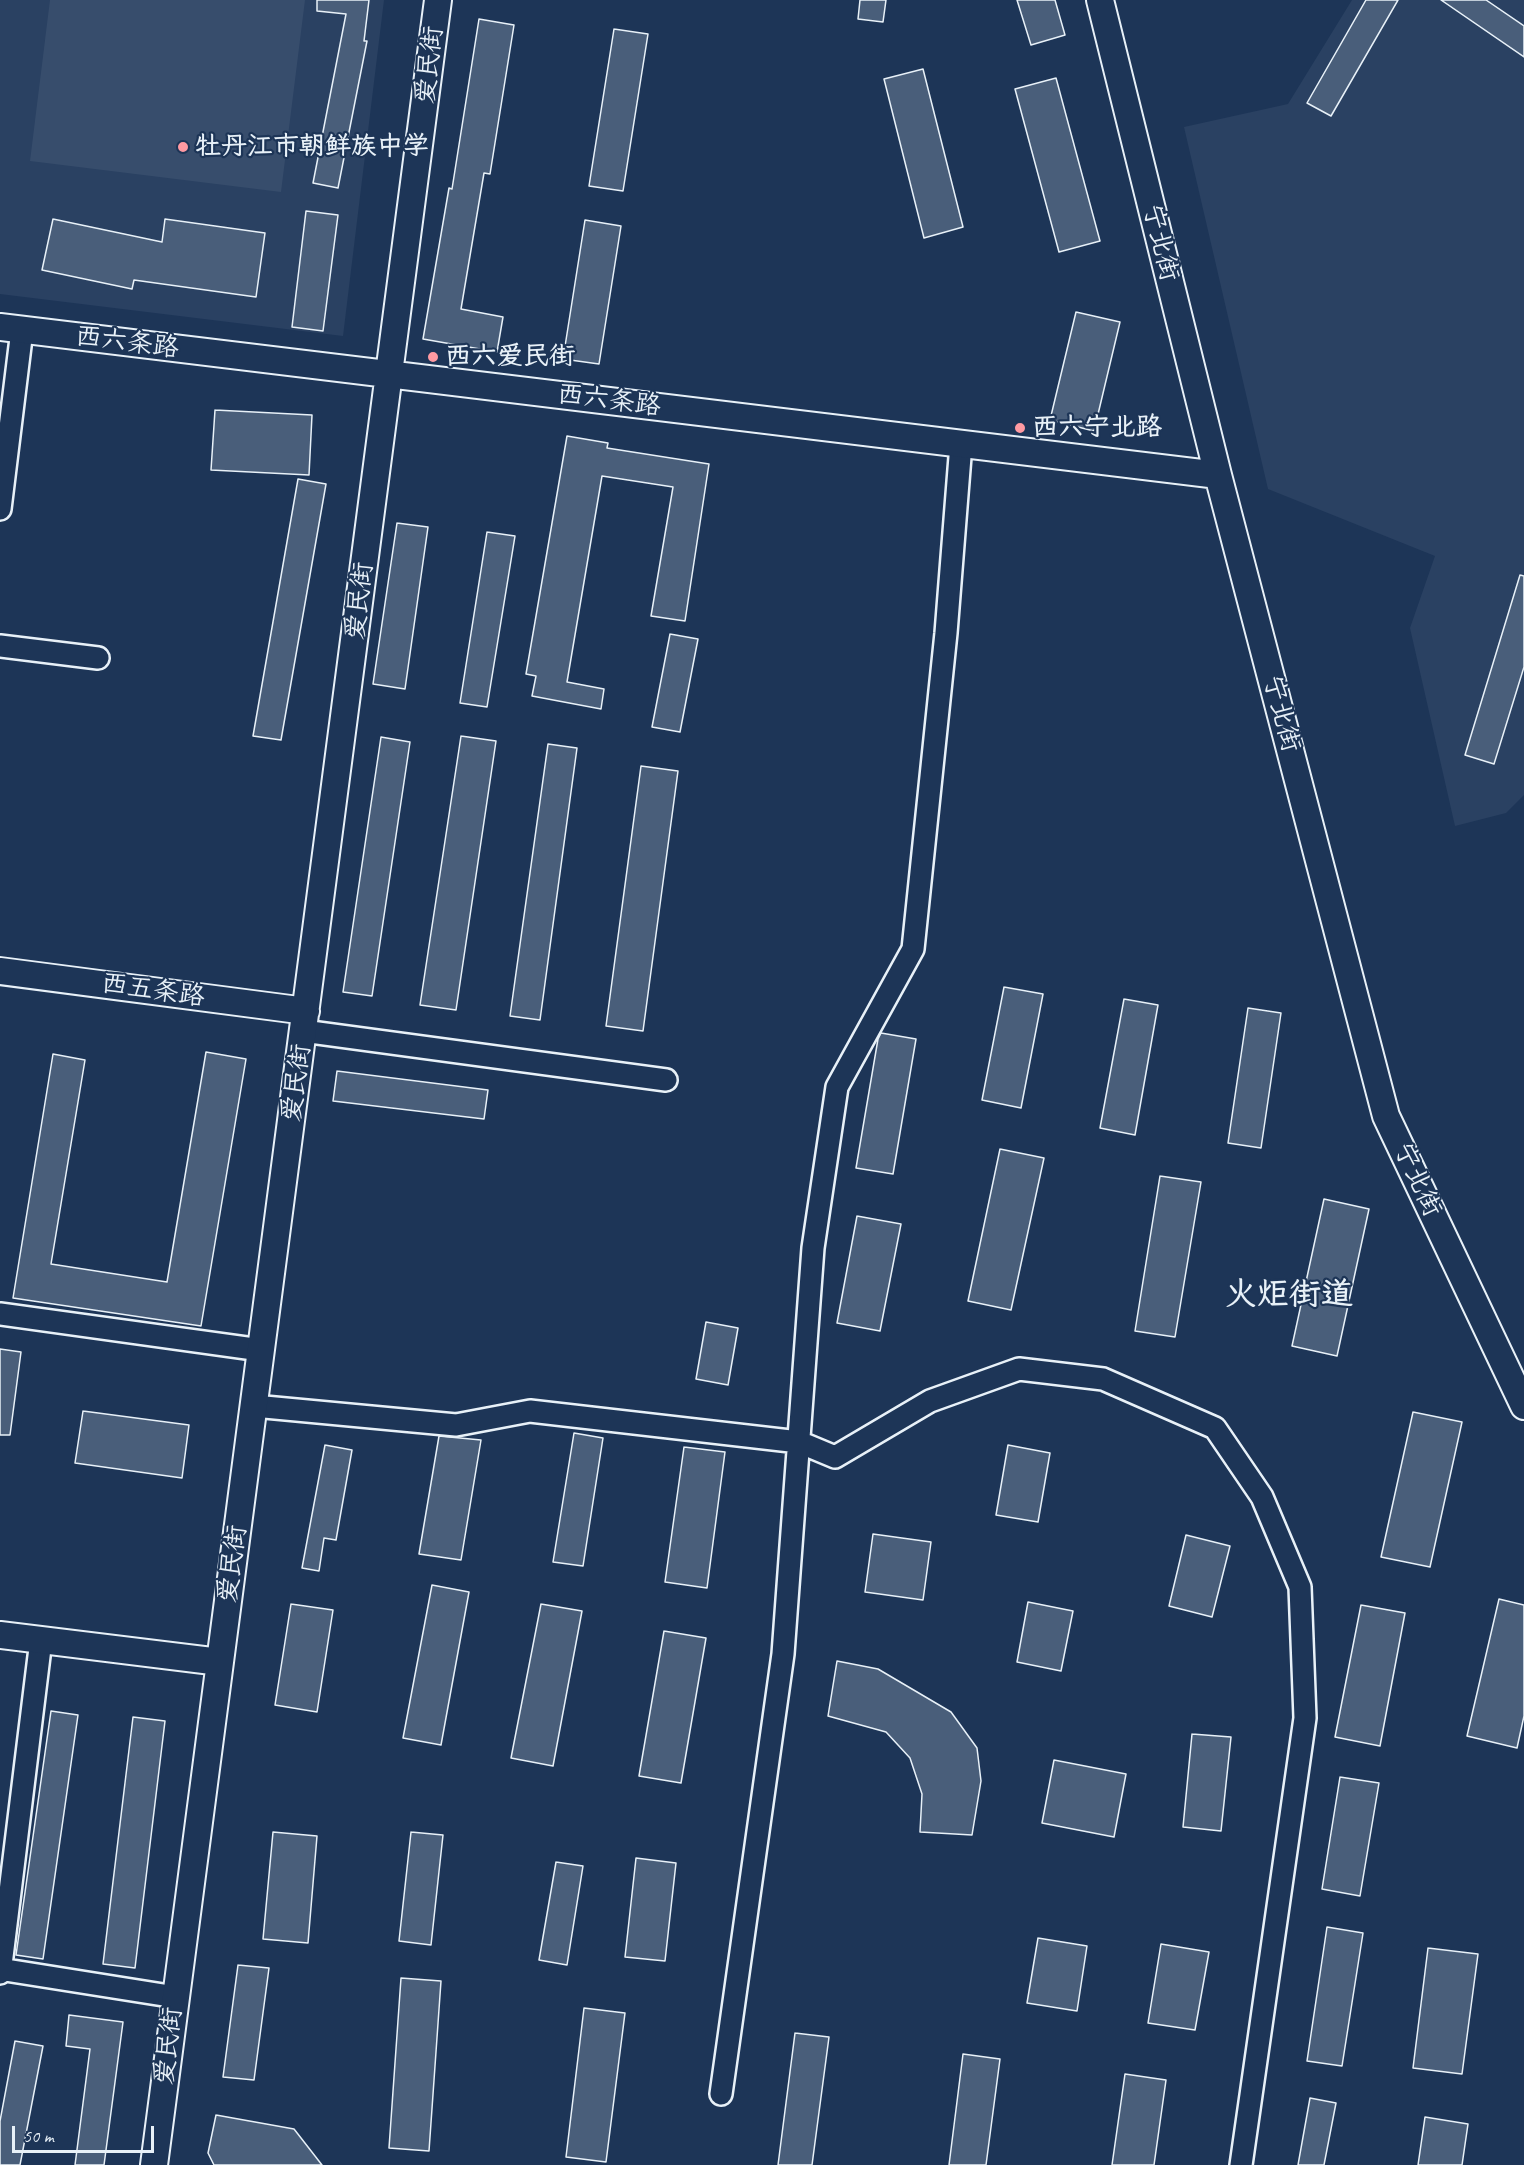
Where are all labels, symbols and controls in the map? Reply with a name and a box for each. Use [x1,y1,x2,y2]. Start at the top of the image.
street label: 爱民街 [410,24,450,106]
place label: 牡丹江市朝鲜族中学 [195,131,429,163]
marker: 牡丹江市朝鲜族中学 [176,140,190,154]
street label: 宁北街 [1135,201,1185,285]
street label: 西六条路 [73,321,181,365]
place label: 西六爱民街 [445,341,575,373]
marker: 西六爱民街 [426,350,440,364]
street label: 西六条路 [555,379,663,423]
place label: 西六宁北路 [1032,412,1162,444]
marker: 西六宁北路 [1013,421,1027,435]
street label: 爱民街 [340,560,380,642]
street label: 宁北街 [1256,672,1306,756]
street label: 西五条路 [99,968,207,1014]
street label: 爱民街 [276,1042,318,1124]
street label: 宁北街 [1386,1138,1448,1222]
district label: 火炬街道 [1225,1277,1353,1315]
street label: 爱民街 [212,1523,254,1605]
street label: 爱民街 [149,2005,189,2087]
scale bar [15,2114,158,2152]
text: 50 m [23,2125,54,2147]

